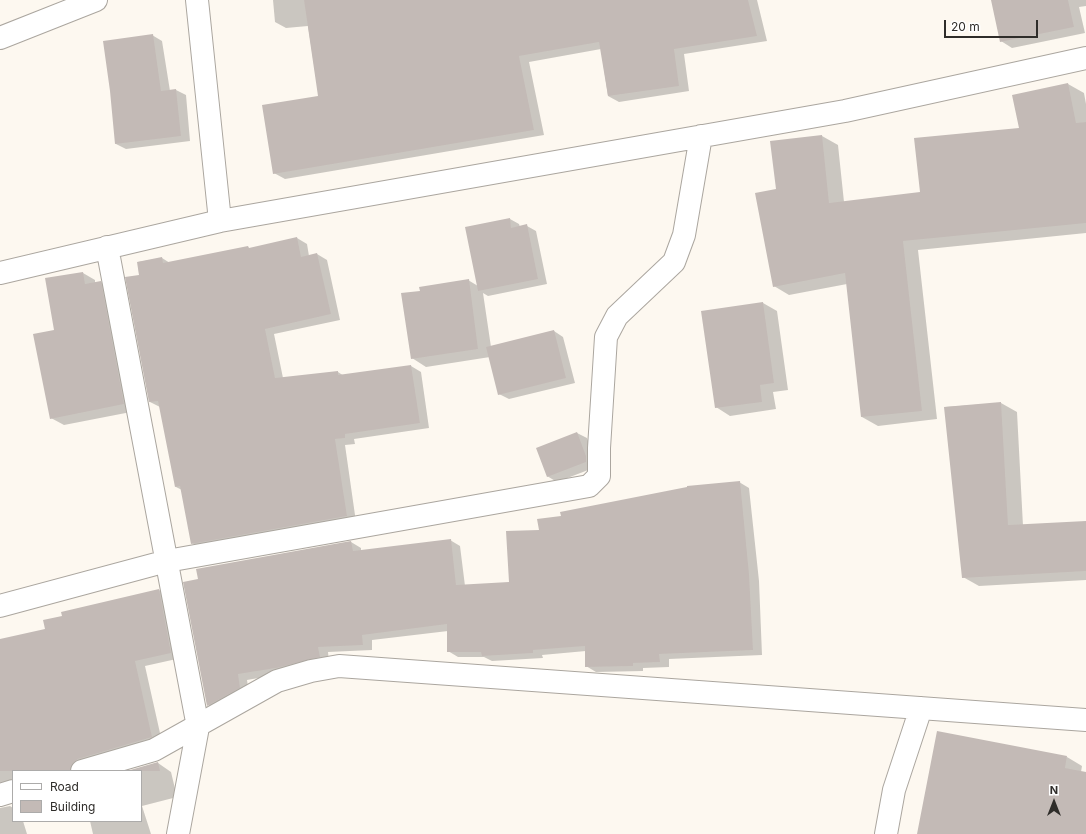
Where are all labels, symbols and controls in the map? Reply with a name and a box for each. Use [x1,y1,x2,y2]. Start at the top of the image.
scale bar [946,12,1040,38]
text: 20 m [951,19,980,34]
legend [12,770,142,822]
text: Road [50,779,79,794]
north arrow [1034,782,1074,822]
text: N [1050,783,1058,797]
text: Building [50,799,95,814]

